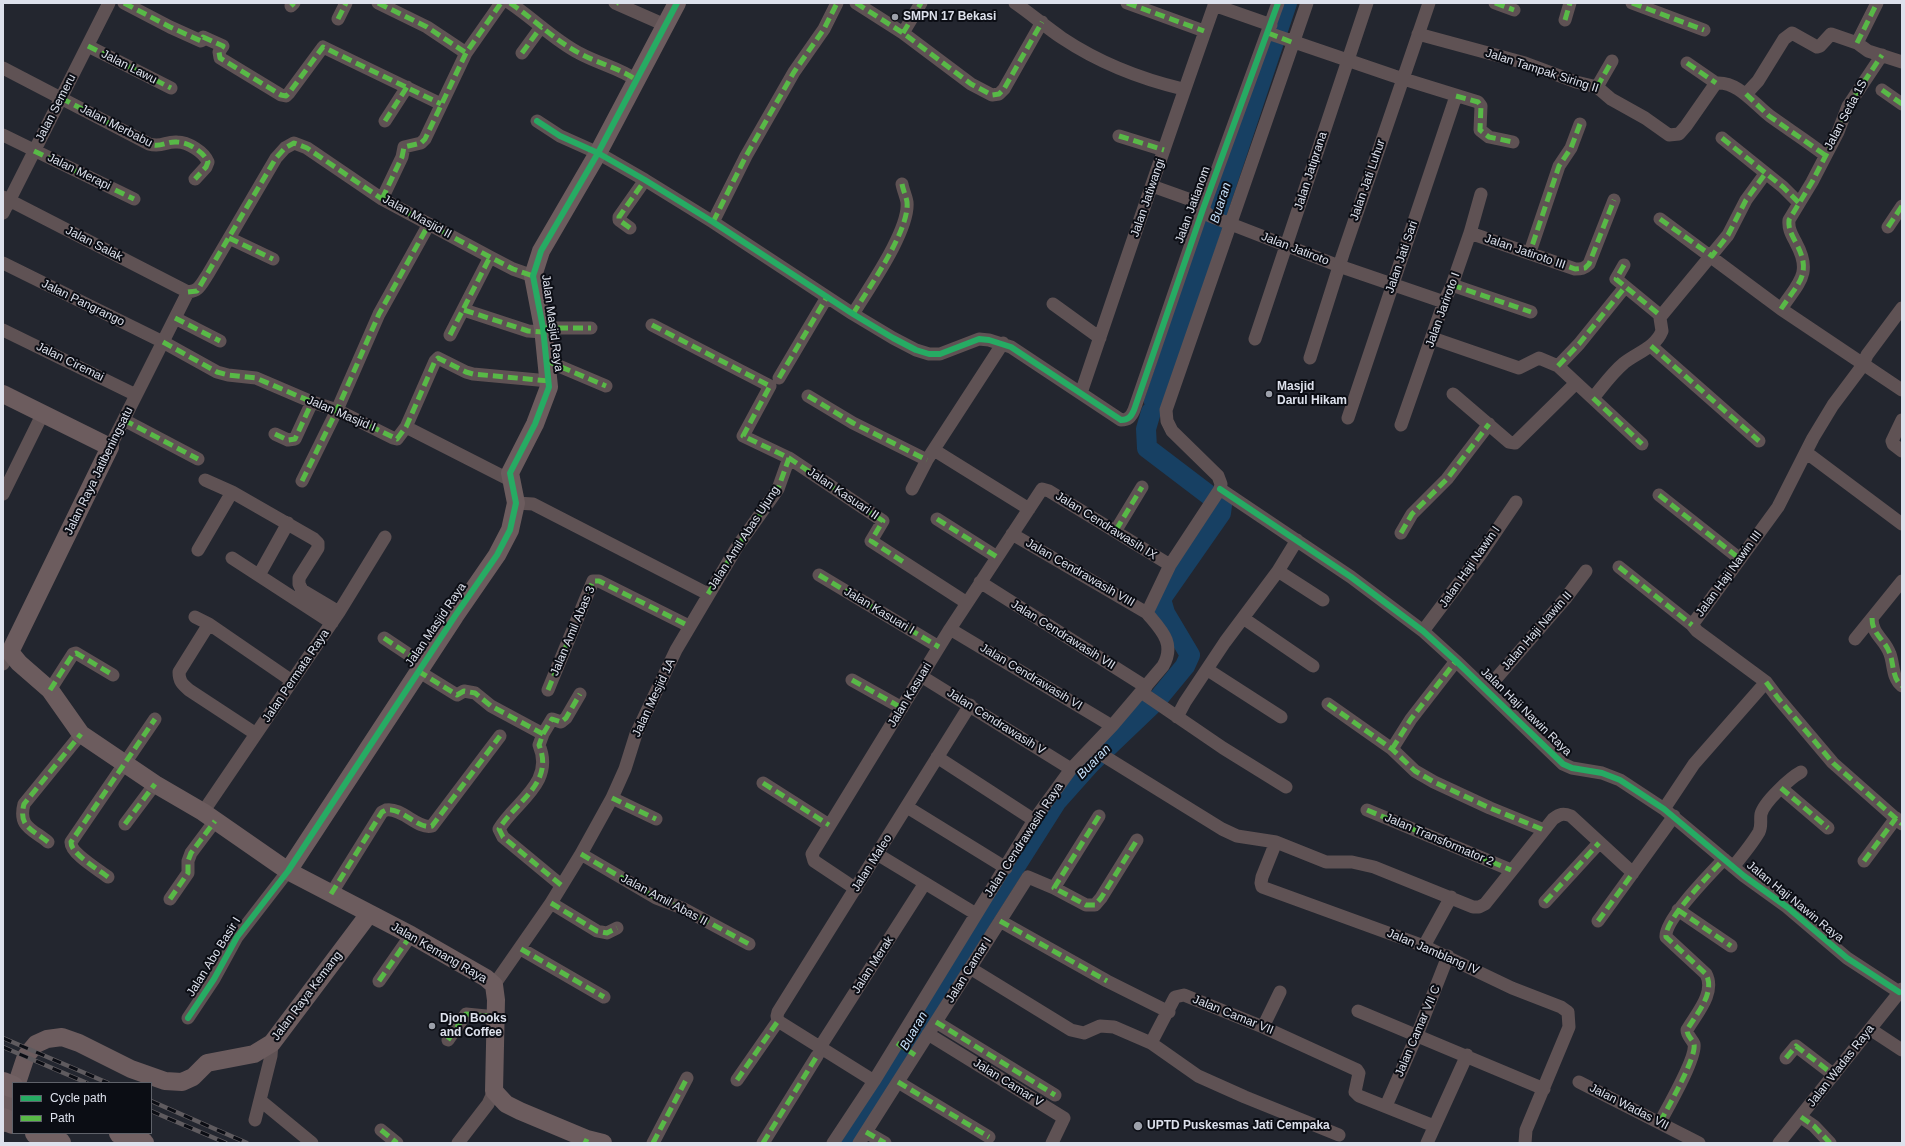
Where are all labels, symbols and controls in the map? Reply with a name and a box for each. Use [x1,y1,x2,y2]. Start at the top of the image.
place label: SMPN 17 Bekasi [903,10,996,24]
marker: SMPN 17 Bekasi [890,12,900,22]
street label: Jalan Tampak Siring II [1484,46,1600,96]
street label: Jalan Lawu [99,47,159,87]
street label: Jalan Semeru [33,72,79,144]
street label: Jalan Setia 1S [1821,77,1871,153]
street label: Jalan Merbabu [77,102,155,150]
street label: Jalan Jatiprana [1292,130,1330,212]
street label: Jalan Jati Luhur [1347,138,1389,222]
street label: Jalan Merapi [45,150,113,194]
street label: Jalan Jatiwangi [1128,157,1168,239]
street label: Jalan Jatianom [1172,165,1214,245]
water label: Buaran [1207,181,1235,225]
street label: Jalan Masjid II [380,192,454,242]
street label: Jalan Jati Sari [1383,219,1421,295]
street label: Jalan Salak [63,224,125,264]
street label: Jalan Jatiroto [1259,229,1331,269]
street label: Jalan Jatiroto III [1483,231,1567,273]
street label: Jalan Jariroto I [1423,271,1463,349]
street label: Jalan Masjid Raya [538,273,566,373]
street label: Jalan Pangrango [39,277,127,329]
street label: Jalan Ciremai [34,339,106,385]
place label: Masjid Darul Hikam [1277,380,1347,408]
marker: Masjid Darul Hikam [1264,389,1274,399]
street label: Jalan Masjid I [304,393,378,435]
street label: Jalan Raya Jatibeningsatu [62,405,136,537]
street label: Jalan Kasuari II [805,465,881,523]
street label: Jalan Amil Abas Ujung [705,483,783,593]
street label: Jalan Cendrawasih IX [1053,489,1159,563]
street label: Jalan Haji Nawin I [1437,524,1503,610]
street label: Jalan Haji Nawin III [1693,528,1765,620]
street label: Jalan Cendrawasih VIII [1023,536,1137,610]
street label: Jalan Masjid Raya [403,580,469,670]
street label: Jalan Amil Abas 3 [548,584,598,678]
street label: Jalan Kasuari I [841,584,917,638]
street label: Jalan Haji Nawin II [1499,589,1575,673]
street label: Jalan Cendrawasih VII [1008,597,1118,673]
street label: Jalan Permata Raya [260,627,332,725]
street label: Jalan Cendrawasih VI [977,641,1085,713]
street label: Jalan Mesjid 1A [630,657,678,739]
street label: Jalan Kasuari [885,660,935,730]
street label: Jalan Haji Nawin Raya [1478,665,1574,759]
street label: Jalan Cendrawasih V [944,686,1048,758]
water label: Buaran [1074,742,1114,782]
street label: Jalan Cendrawasih Raya [982,780,1066,900]
street label: Jalan Transformator 2 [1382,811,1496,869]
street label: Jalan Maleo [849,832,895,894]
street label: Jalan Haji Nawin Raya [1744,858,1846,946]
street label: Jalan Amil Abas II [618,871,710,929]
street label: Jalan Abo Basir I [184,915,244,999]
street label: Jalan Kemang Raya [389,920,489,986]
street label: Jalan Jamblang IV [1385,926,1481,978]
street label: Jalan Merak [849,934,897,996]
street label: Jalan Camar I [943,935,995,1005]
street label: Jalan Raya Kemang [269,949,345,1043]
street label: Jalan Camar VII C [1392,983,1444,1079]
street label: Jalan Camar VII [1190,992,1276,1038]
water label: Buaran [897,1009,931,1053]
place label: Djon Books and Coffee [440,1012,507,1040]
marker: Djon Books and Coffee [427,1021,437,1031]
street label: Jalan Wadas Raya [1804,1022,1878,1110]
street label: Jalan Camar V [971,1056,1045,1110]
street label: Jalan Wadas VII [1587,1081,1671,1133]
legend [12,1082,152,1134]
text: Cycle path [50,1091,107,1105]
text: Path [50,1111,75,1125]
place label: UPTD Puskesmas Jati Cempaka [1147,1119,1330,1133]
marker: UPTD Puskesmas Jati Cempaka [1132,1120,1144,1132]

